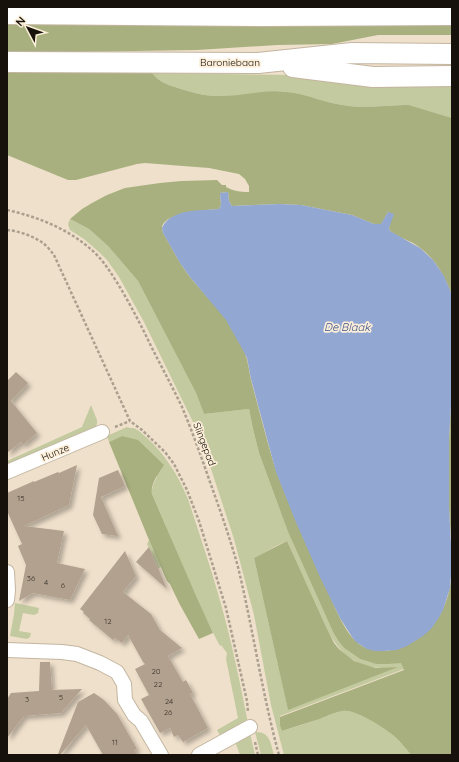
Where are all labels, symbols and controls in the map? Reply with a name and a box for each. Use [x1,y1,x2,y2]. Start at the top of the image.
north arrow [8,8,48,48]
text: N [13,14,28,29]
street label: Baroniebaan [200,56,260,69]
water label: De Blaak [324,320,371,334]
street label: Slingepad [190,421,219,468]
street label: Hunze [39,441,71,464]
house number: 15 [17,493,25,503]
house number: 36 [27,573,36,583]
house number: 4 [44,577,48,587]
house number: 6 [61,580,66,590]
house number: 12 [104,616,112,626]
house number: 20 [151,666,161,676]
house number: 22 [154,679,163,689]
house number: 5 [59,692,63,702]
house number: 3 [25,694,29,704]
house number: 24 [165,696,173,706]
house number: 26 [164,707,173,717]
house number: 11 [112,737,118,747]

